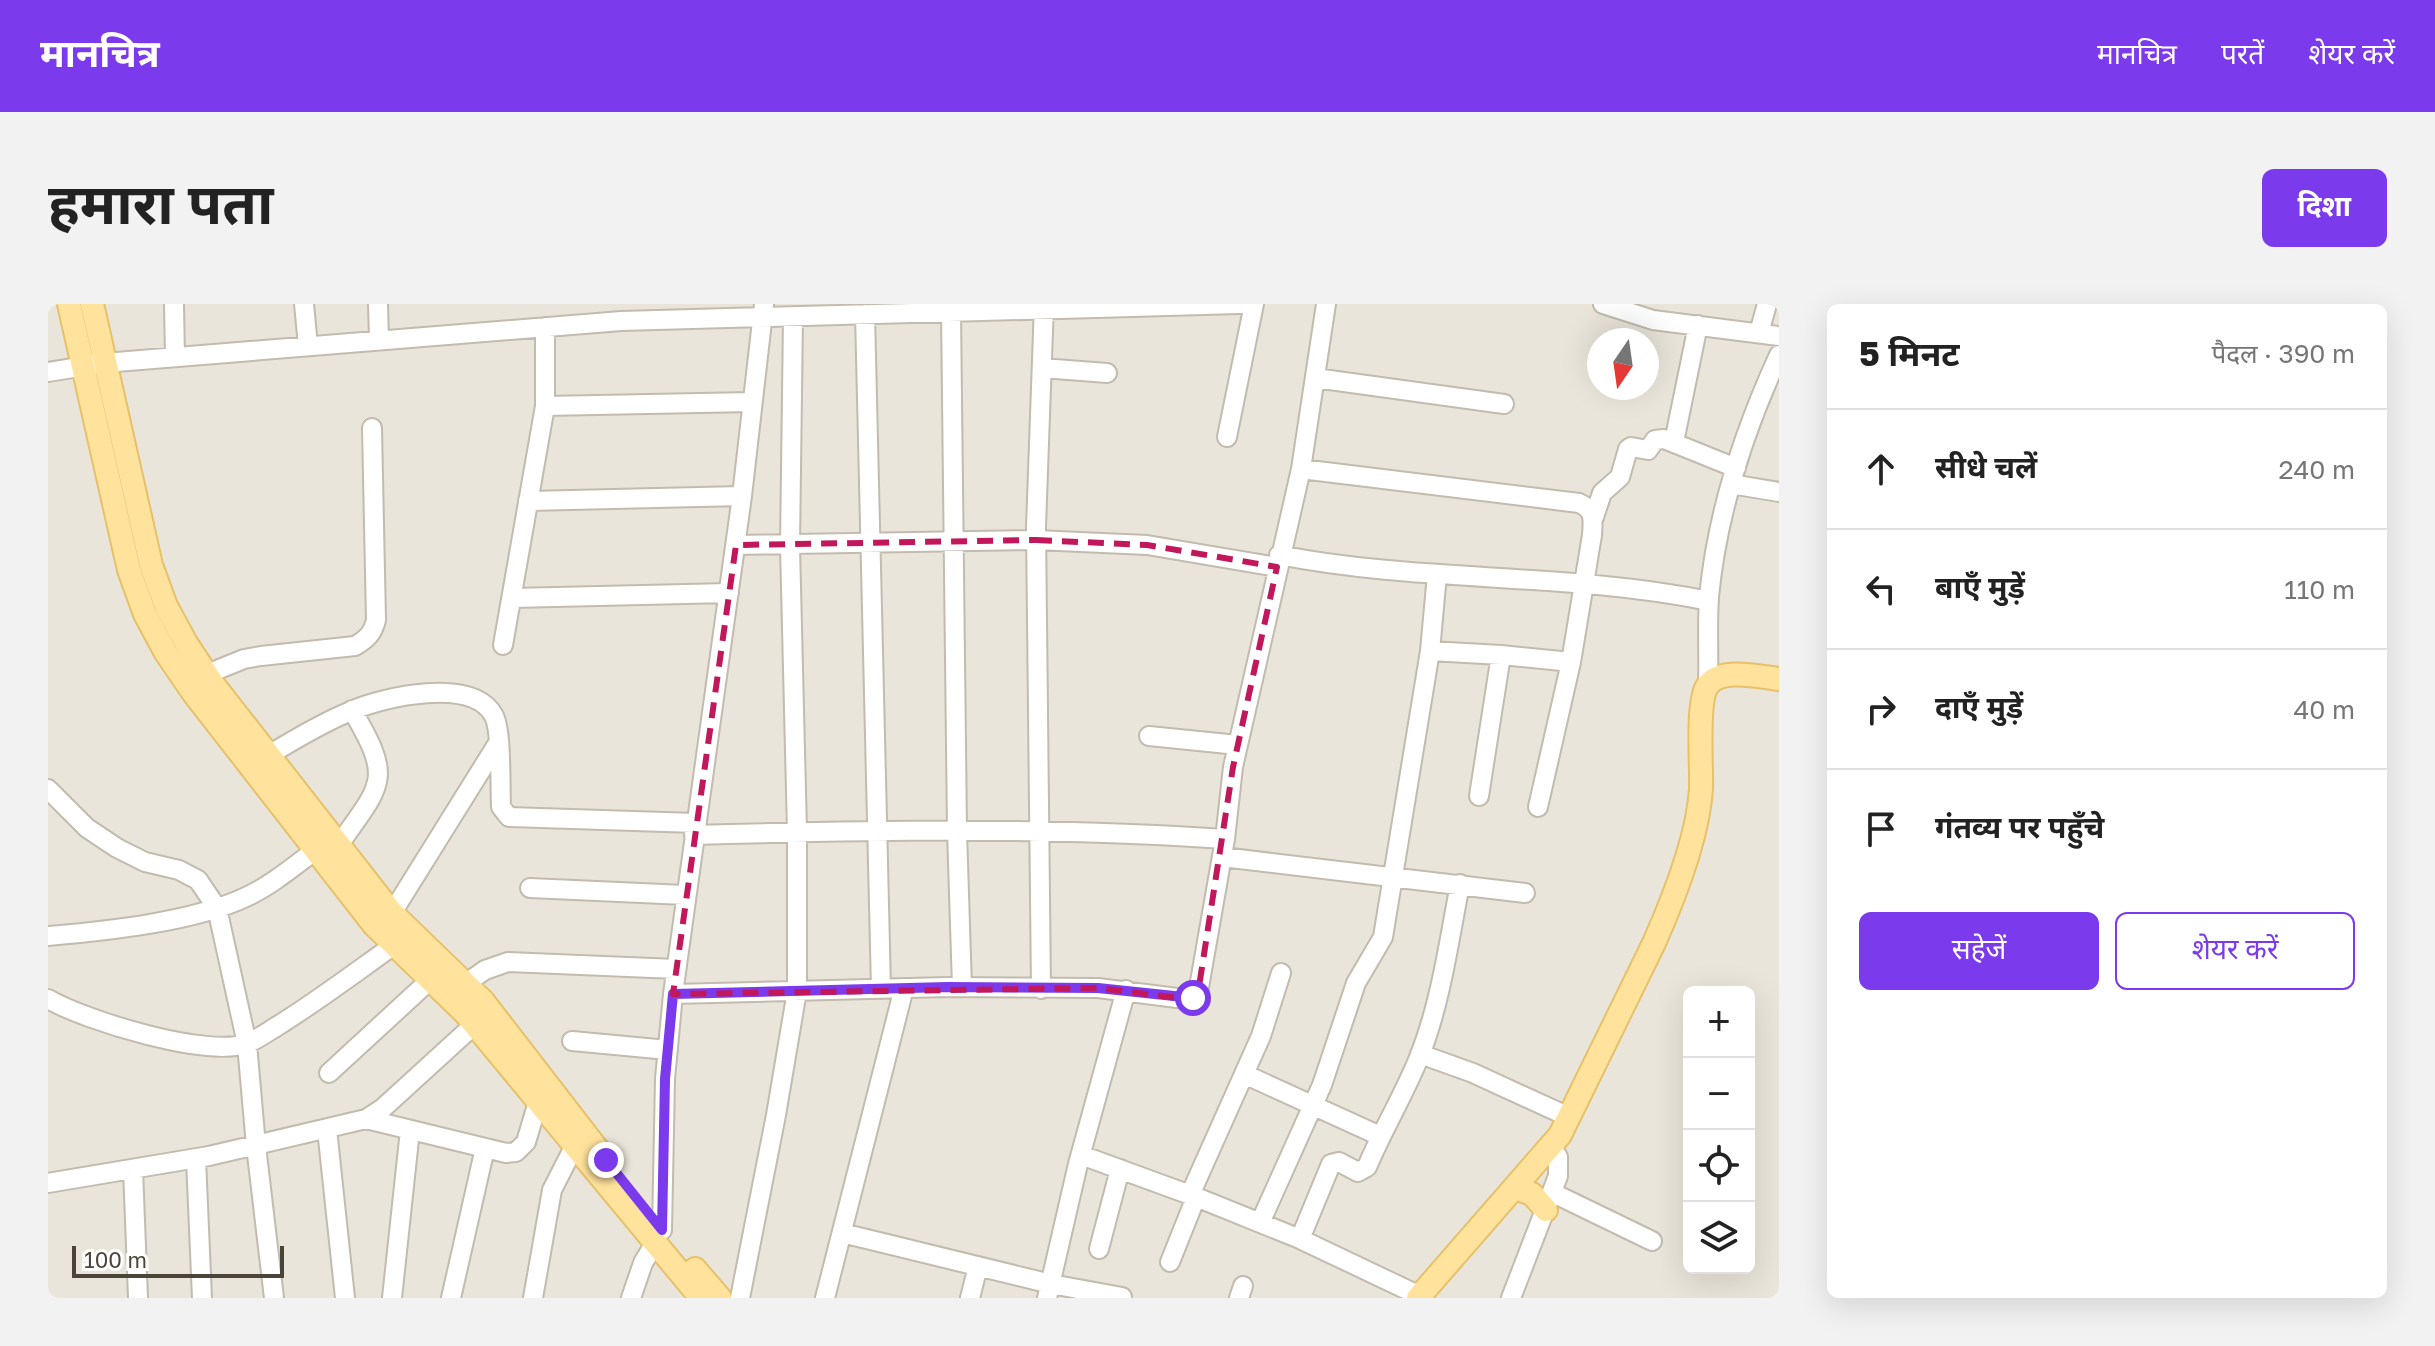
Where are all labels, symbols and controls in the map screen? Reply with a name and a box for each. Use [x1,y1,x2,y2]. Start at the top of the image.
text: मानचित्र [40,30,160,75]
text: मानचित्र [2097,37,2177,70]
text: परतें [2221,37,2264,70]
text: शेयर करें [2308,37,2395,70]
text: हमारा पता [48,169,273,236]
button: दिशा [2262,169,2387,247]
north arrow [1587,328,1659,400]
text: 5 मिनट [1859,333,1960,373]
text: पैदल · 390 m [2211,338,2355,369]
icon: ahead [1859,447,1903,491]
text: सीधे चलें [1935,449,2037,485]
text: 240 m [2278,454,2355,485]
icon: left [1859,567,1903,611]
text: बाएँ मुड़ें [1935,569,2025,605]
text: 110 m [2284,574,2355,605]
icon: right [1859,687,1903,731]
text: दाएँ मुड़ें [1935,689,2023,725]
text: 40 m [2294,694,2355,725]
icon: arrive [1859,807,1903,851]
text: गंतव्य पर पहुँचे [1935,809,2104,845]
button: सहेजें [1859,912,2099,990]
button: शेयर करें [2115,912,2355,990]
route start [1175,980,1211,1016]
map controls [1683,986,1755,1274]
button: + [1683,986,1755,1058]
button: − [1683,1058,1755,1130]
button: locate [1683,1130,1755,1202]
route end [588,1142,624,1178]
button: layers [1683,1202,1755,1274]
scale bar [72,1242,284,1278]
text: 100 m [84,1246,147,1273]

